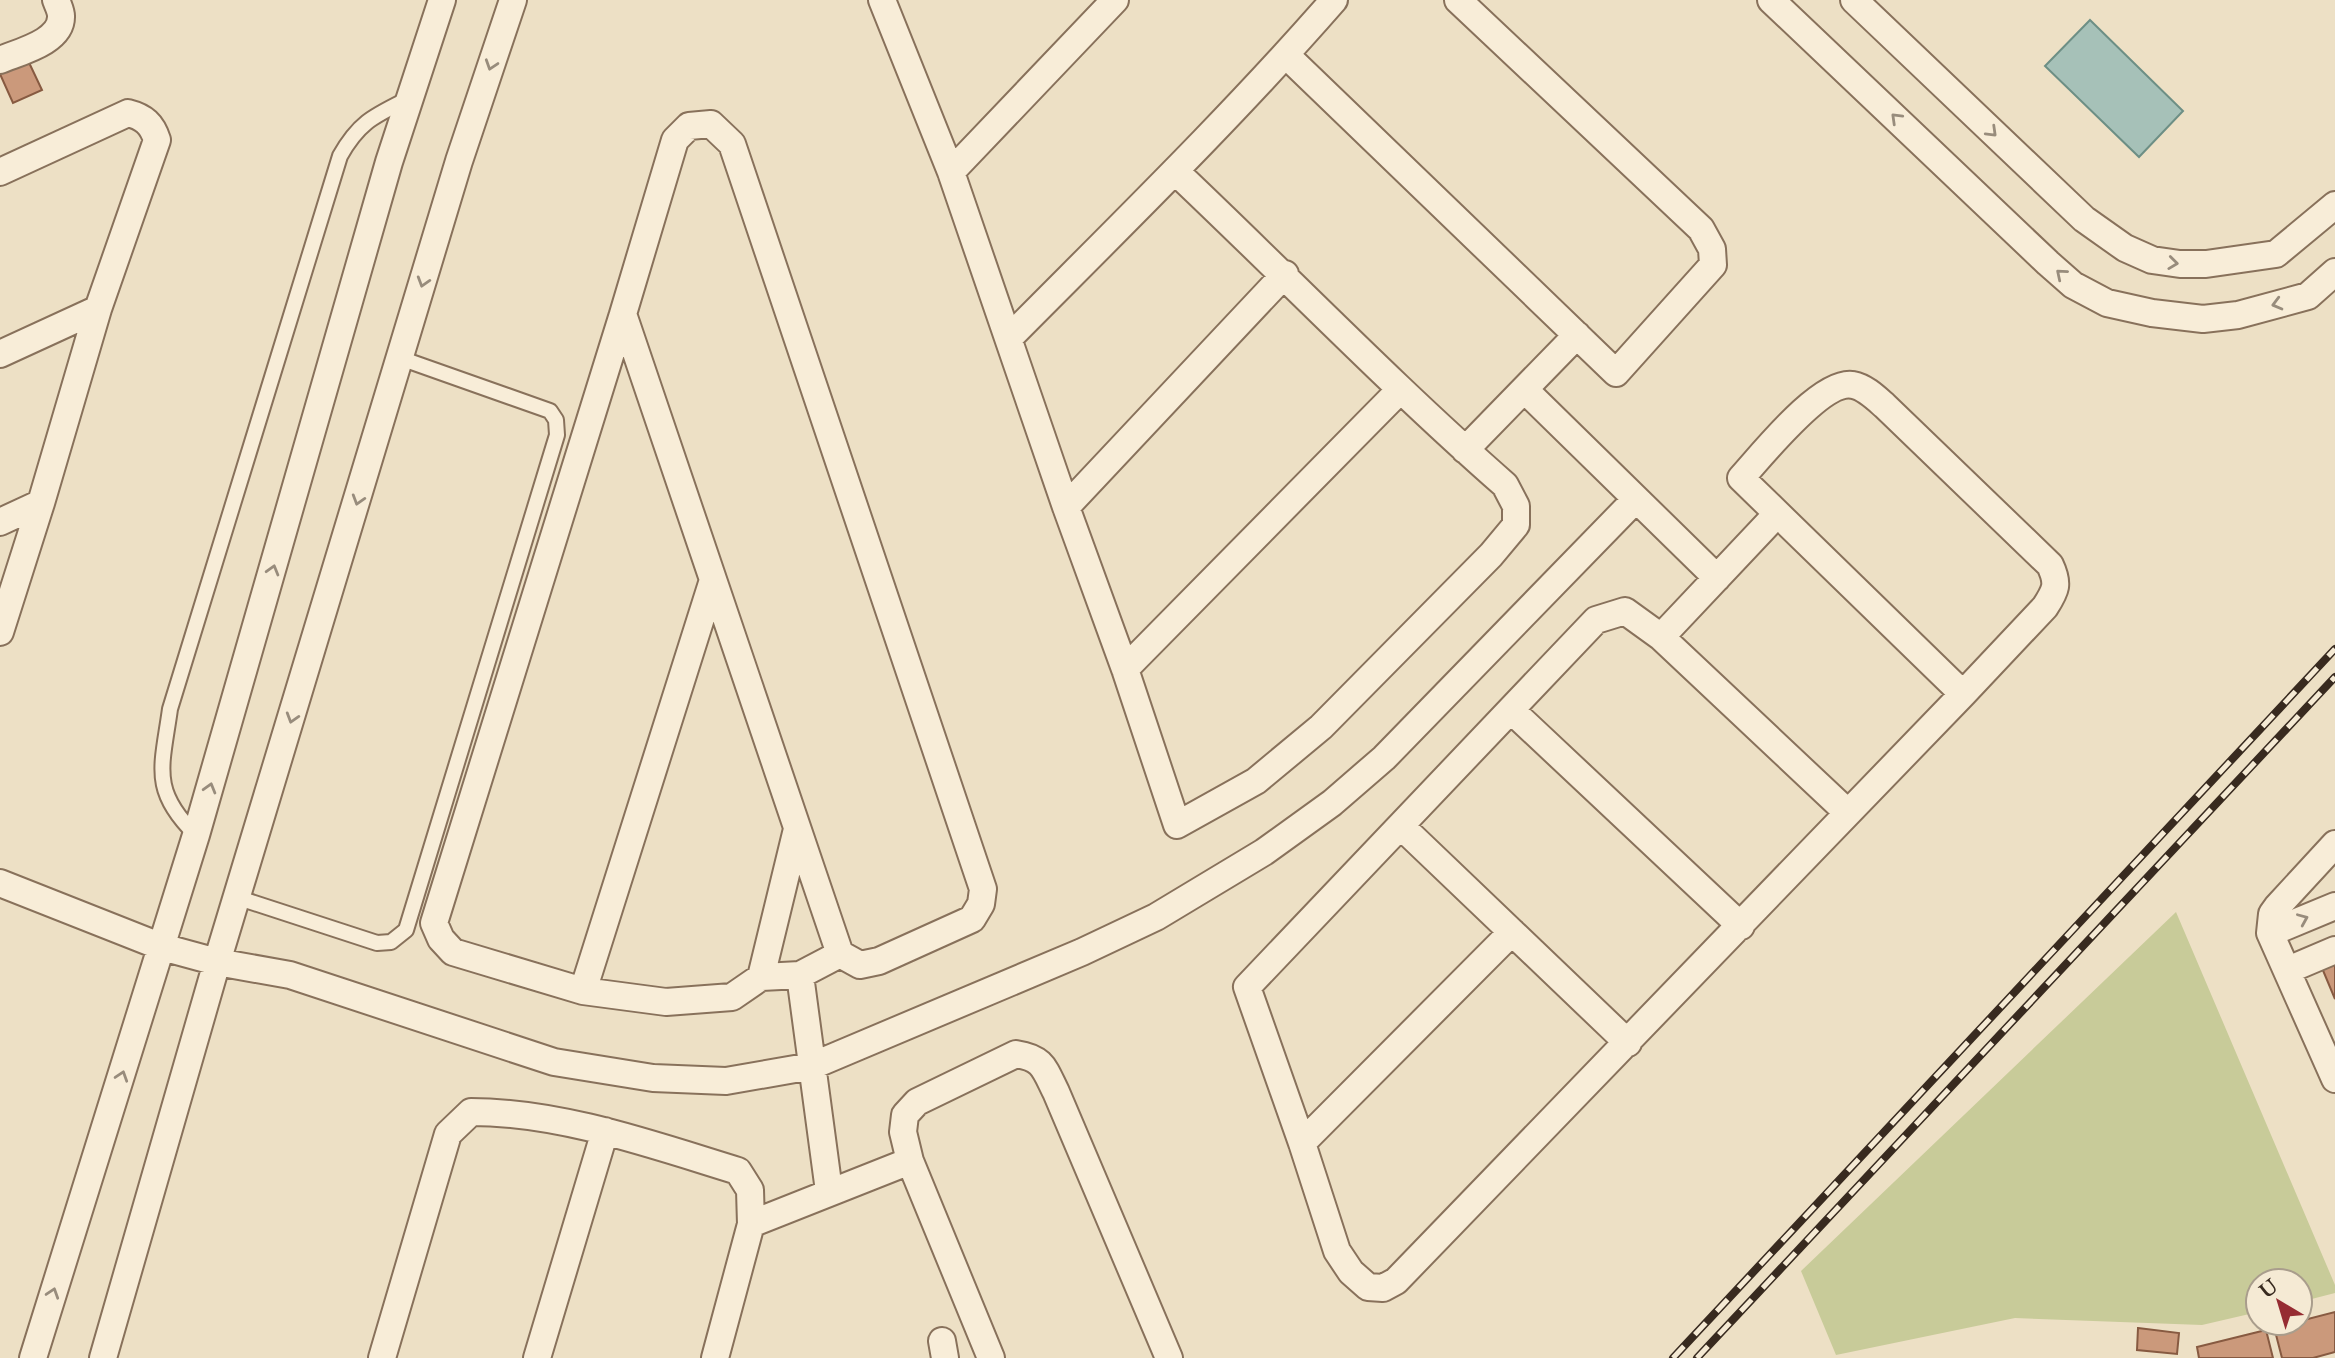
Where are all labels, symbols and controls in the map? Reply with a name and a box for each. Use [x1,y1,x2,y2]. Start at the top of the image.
one-way arrow [485,58,499,70]
one-way arrow [1891,114,1904,127]
one-way arrow [1984,123,1997,136]
one-way arrow [2167,255,2179,270]
one-way arrow [2056,270,2069,282]
one-way arrow [416,276,431,288]
one-way arrow [2271,296,2283,311]
one-way arrow [351,493,366,505]
one-way arrow [264,564,279,576]
one-way arrow [286,711,300,723]
one-way arrow [201,782,216,794]
one-way arrow [2296,914,2308,928]
one-way arrow [113,1070,128,1082]
north arrow [2244,1267,2314,1337]
text: U [2255,1275,2283,1303]
one-way arrow [45,1287,59,1300]

